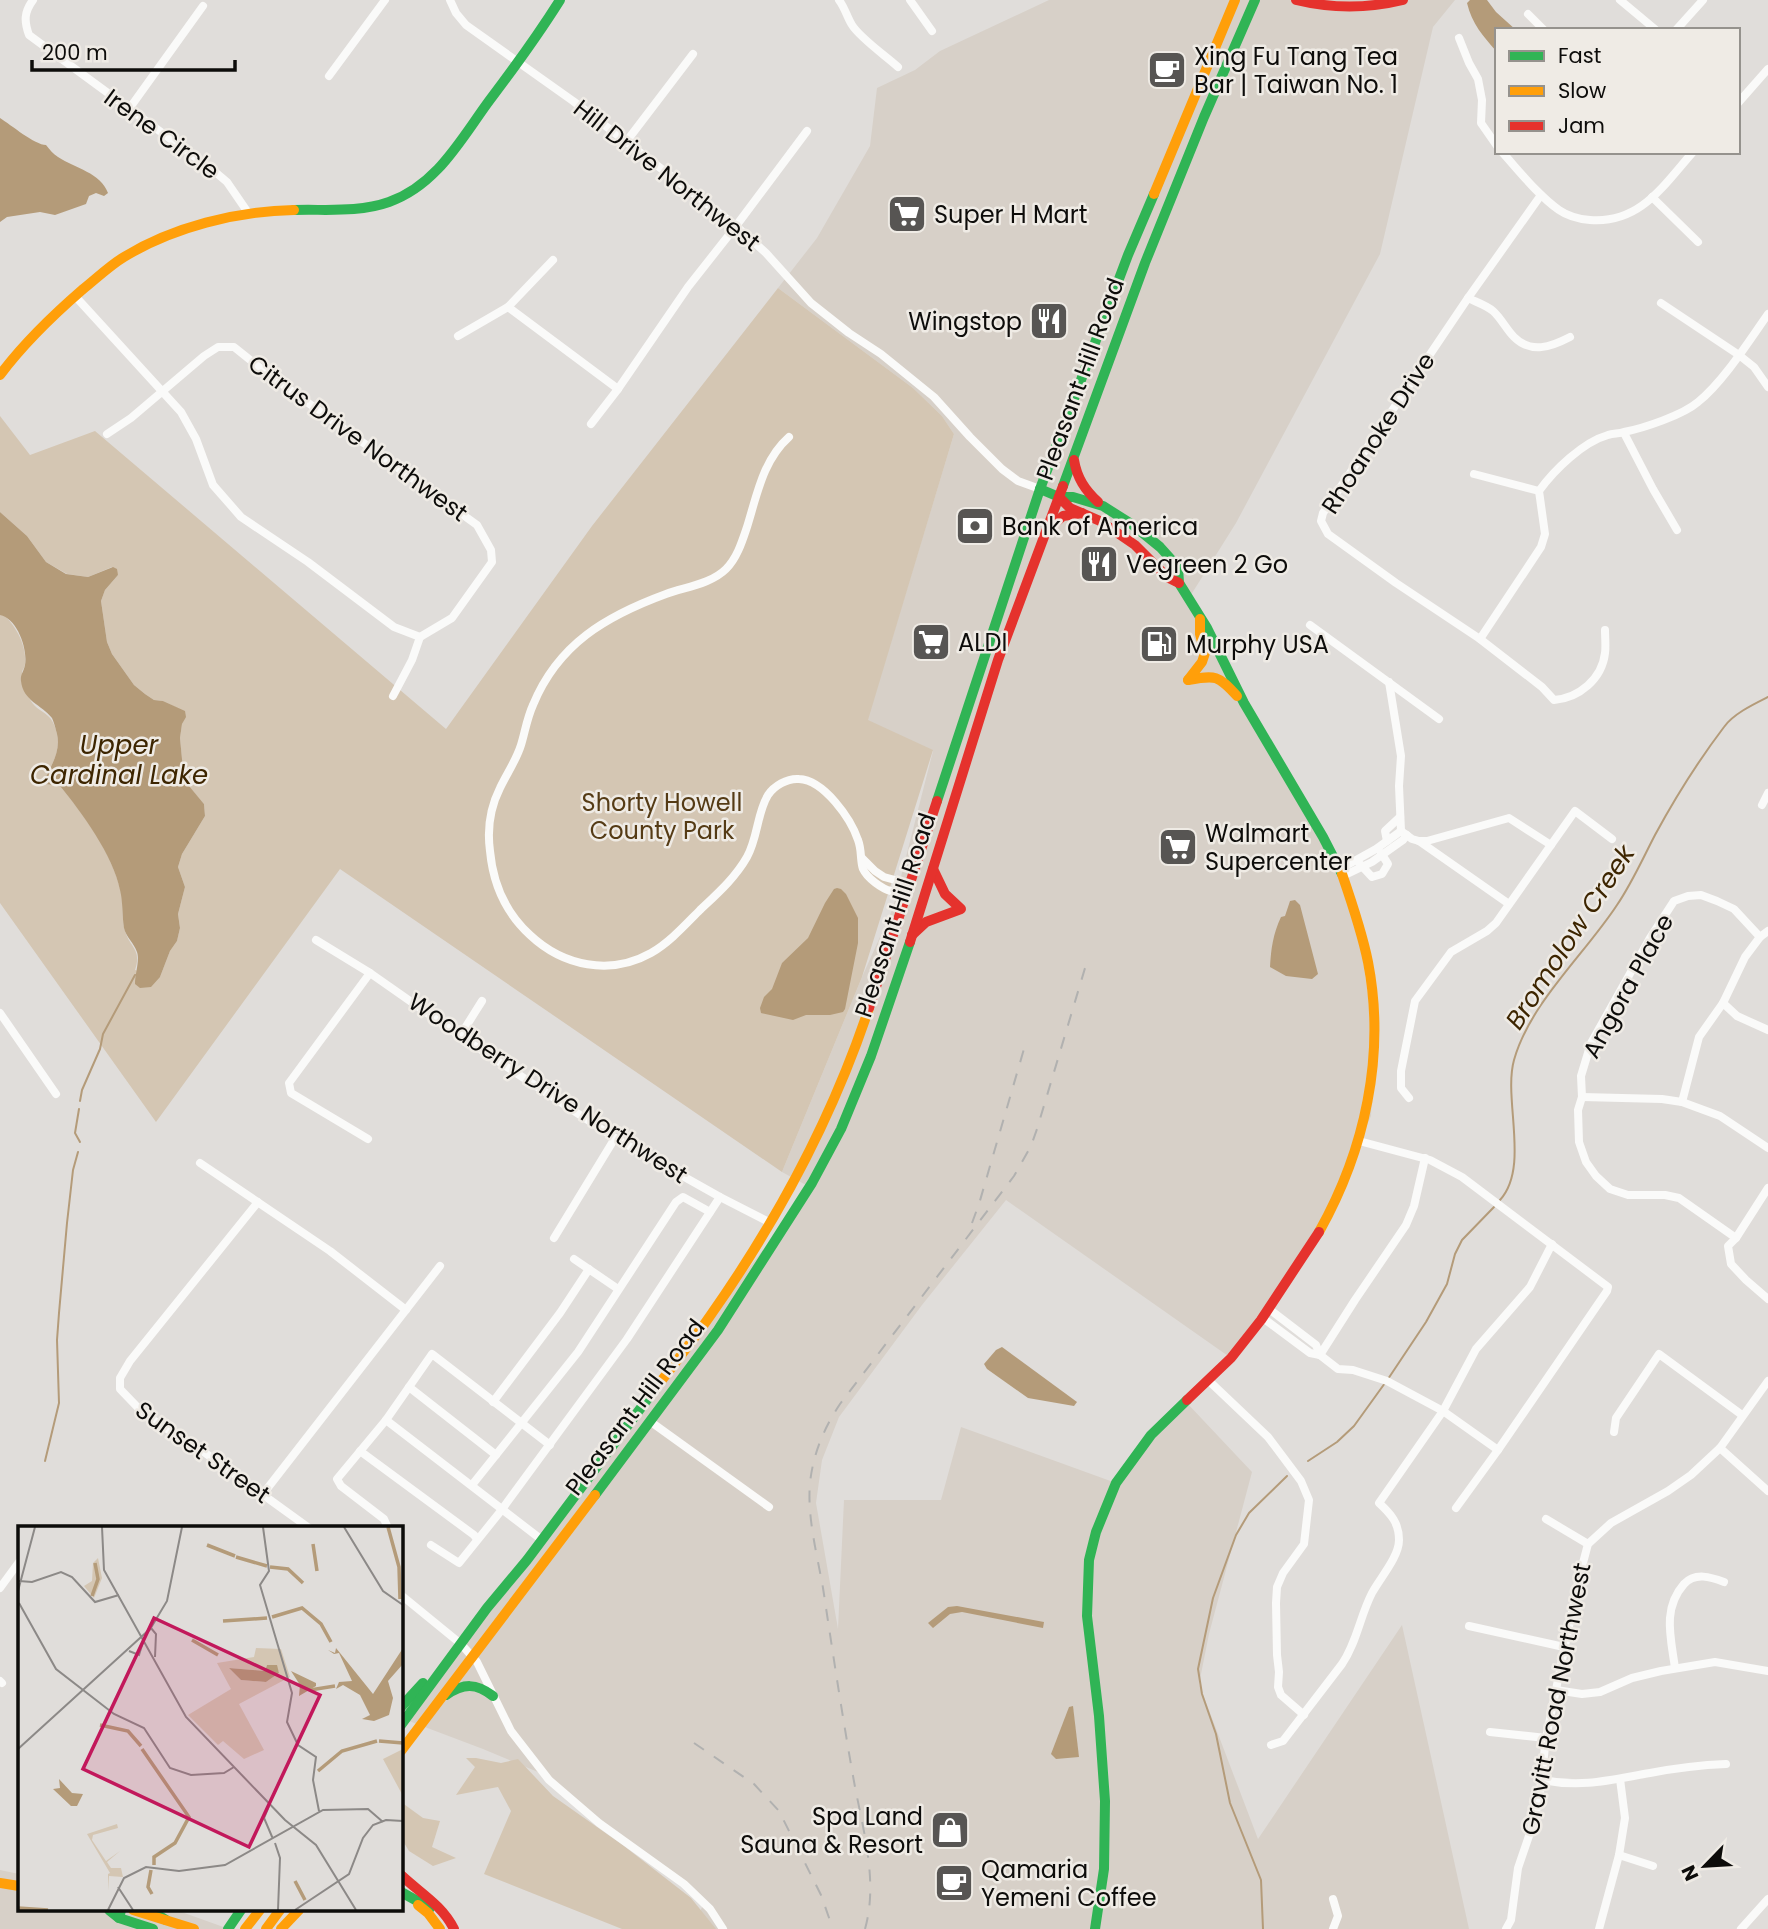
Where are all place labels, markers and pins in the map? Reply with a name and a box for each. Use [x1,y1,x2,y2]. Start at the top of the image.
place label: Xing Fu Tang Tea Bar | Taiwan No. 1 [1194,40,1398,101]
cafe icon: Xing Fu Tang Tea Bar | Taiwan No. 1 [1146,49,1188,91]
supermarket icon: Super H Mart [886,193,928,235]
place label: Super H Mart [934,198,1088,231]
restaurant icon: Wingstop [1028,300,1070,342]
place label: Wingstop [908,305,1022,338]
bank icon: Bank of America [954,505,996,547]
place label: Bank of America [1002,510,1198,543]
restaurant icon: Vegreen 2 Go [1078,543,1120,585]
place label: Vegreen 2 Go [1126,548,1288,581]
supermarket icon: ALDI [910,621,952,663]
fuel station icon: Murphy USA [1138,623,1180,665]
place label: ALDI [958,626,1007,659]
place label: Murphy USA [1186,628,1329,661]
place label: Walmart Supercenter [1205,817,1352,878]
supermarket icon: Walmart Supercenter [1157,826,1199,868]
place label: Spa Land Sauna & Resort [740,1800,923,1861]
shop icon: Spa Land Sauna & Resort [929,1809,971,1851]
place label: Qamaria Yemeni Coffee [981,1853,1157,1914]
cafe icon: Qamaria Yemeni Coffee [933,1862,975,1904]

